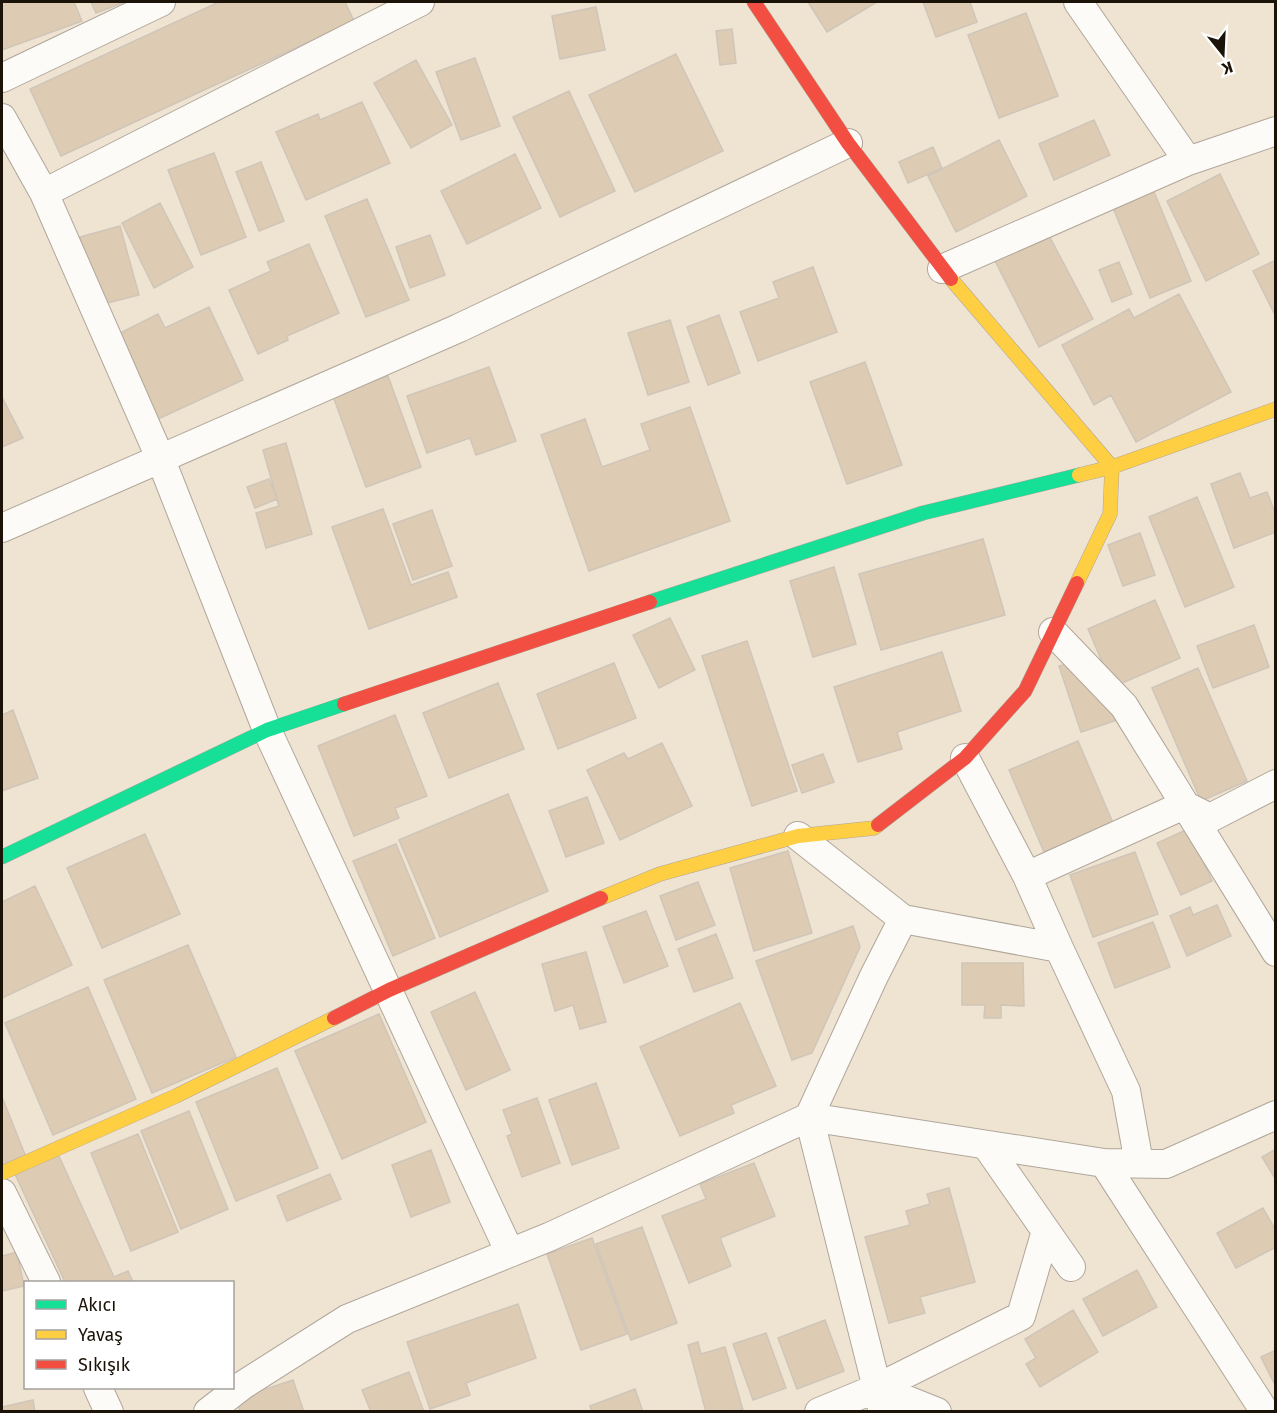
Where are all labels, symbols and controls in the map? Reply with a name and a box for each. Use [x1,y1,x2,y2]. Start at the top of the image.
north arrow [1193,24,1253,84]
text: K [1219,57,1235,79]
legend [24,1281,234,1389]
text: Akıcı [78,1294,116,1316]
text: Yavaş [78,1324,123,1346]
text: Sıkışık [78,1354,131,1376]

